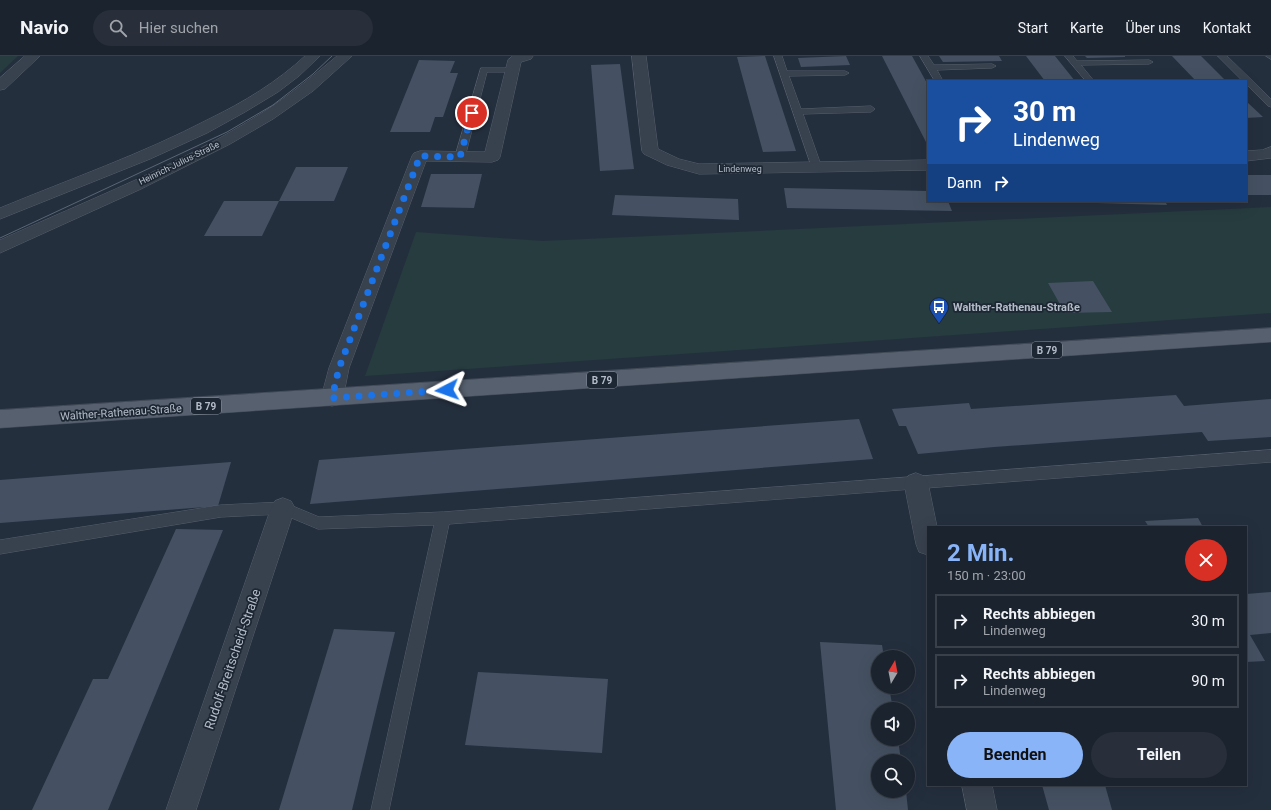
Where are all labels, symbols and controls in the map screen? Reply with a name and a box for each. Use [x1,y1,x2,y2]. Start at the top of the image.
search box [93,10,373,46]
text: Navio [20,16,69,39]
icon: search [107,17,129,39]
text: Hier suchen [139,19,218,37]
text: Start [1018,20,1048,36]
text: Karte [1070,20,1104,36]
text: Über uns [1126,20,1181,36]
text: Kontakt [1203,20,1251,36]
text: 30 m [1013,95,1076,128]
pin [455,96,489,130]
icon: right [947,96,999,148]
icon: arrive [461,102,483,124]
text: Lindenweg [1013,129,1100,150]
street label: Heinrich-Julius-Straße [137,139,221,187]
street label: Lindenweg [718,164,762,174]
icon: right [990,172,1012,194]
text: Dann [947,174,982,192]
bus stop icon: Walther-Rathenau-Straße [928,296,950,324]
place label: Walther-Rathenau-Straße [953,301,1080,314]
road number: B 79 [1032,342,1062,358]
position arrow [426,369,468,411]
road number: B 79 [587,372,617,388]
road number: B 79 [191,398,221,414]
street label: Walther-Rathenau-Straße [60,402,182,423]
text: 2 Min. [947,539,1015,567]
button: close [1185,539,1227,581]
text: 150 m · 23:00 [947,568,1026,583]
street label: Rudolf-Breitscheid-Straße [201,587,264,731]
text: Rechts abbiegen [983,605,1096,623]
icon: right [949,610,971,632]
text: 30 m [1191,612,1225,630]
text: Lindenweg [983,623,1046,638]
north arrow [871,650,915,694]
map controls [871,650,915,798]
text: Rechts abbiegen [983,665,1096,683]
icon: right [949,670,971,692]
text: 90 m [1191,672,1225,690]
text: Lindenweg [983,683,1046,698]
button: sound [871,702,915,746]
button: Beenden [947,732,1083,778]
button: Teilen [1091,732,1227,778]
button: search [871,754,915,798]

